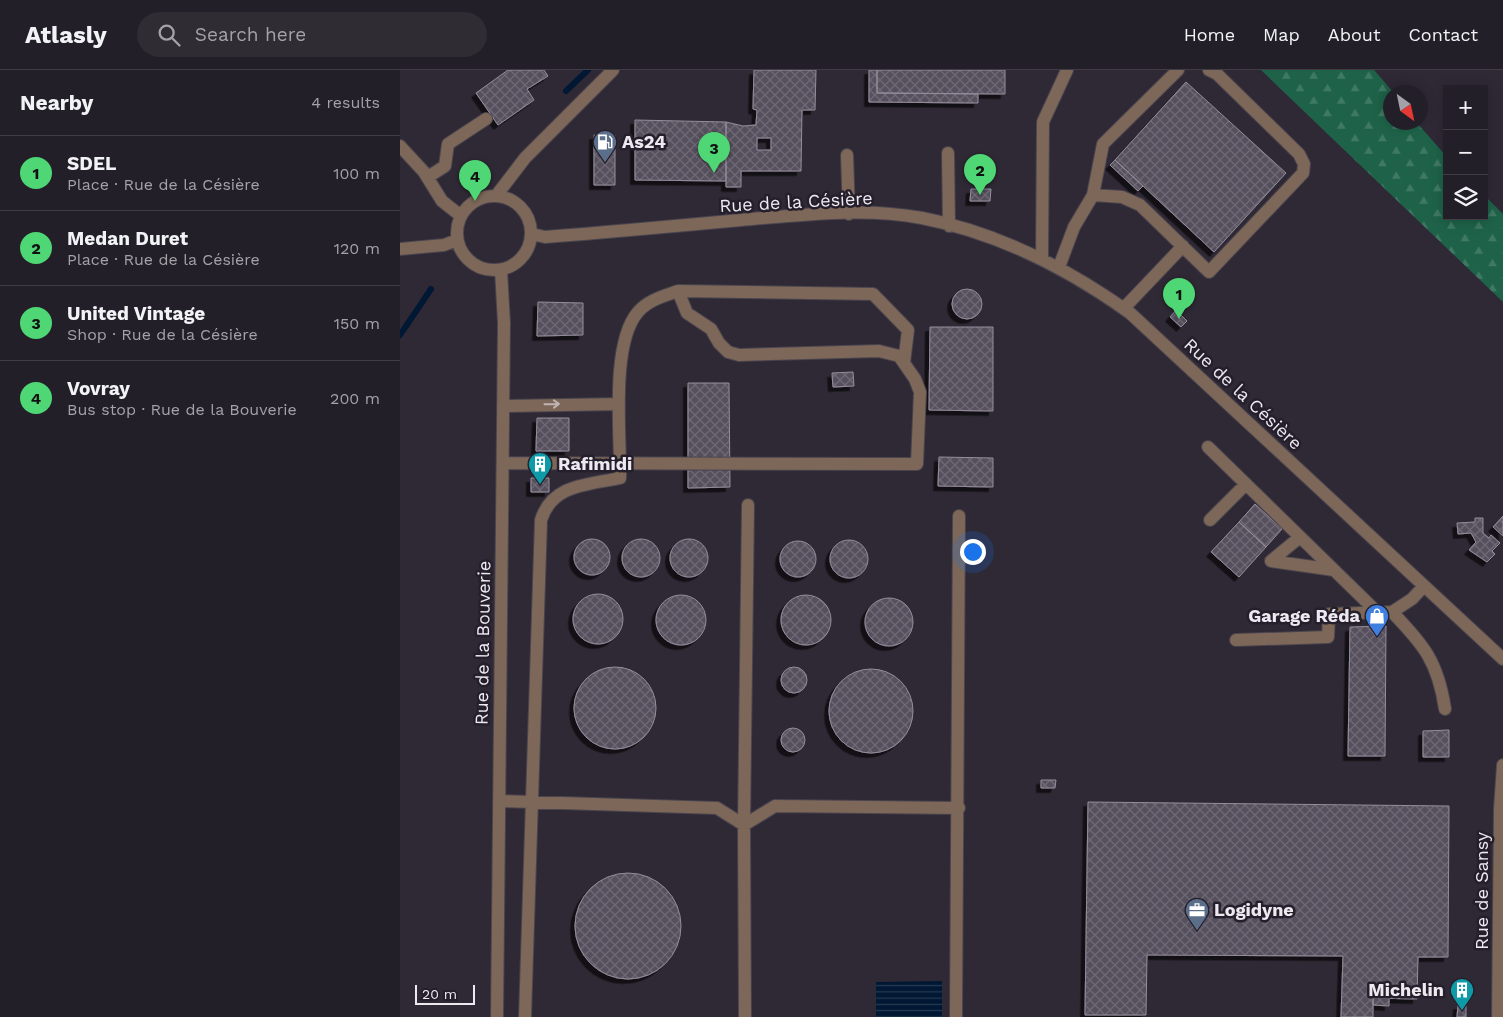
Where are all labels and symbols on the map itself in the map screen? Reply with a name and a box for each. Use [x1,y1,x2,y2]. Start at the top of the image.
north arrow [1383,85,1428,130]
fuel station icon: As24 [592,129,618,163]
place label: As24 [622,131,666,152]
pin: 3 [698,132,730,173]
pin: 2 [964,154,996,195]
pin: 4 [459,160,491,201]
street label: Rue de la Césière [719,187,873,216]
pin: 1 [1163,278,1195,319]
street label: Rue de la Césière [1180,334,1307,454]
one-way arrow [544,399,560,409]
building icon: Rafimidi [527,451,553,485]
place label: Rafimidi [558,453,632,474]
your location [960,539,986,565]
street label: Rue de la Bouverie [471,561,494,725]
shop icon: Garage Réda [1364,603,1390,637]
place label: Garage Réda [1248,605,1361,626]
street label: Rue de Sansy [1471,831,1492,950]
office icon: Logidyne [1184,897,1210,931]
place label: Logidyne [1214,899,1294,920]
building icon: Michelin [1449,977,1475,1011]
place label: Michelin [1368,979,1444,1000]
scale bar [415,982,475,1005]

